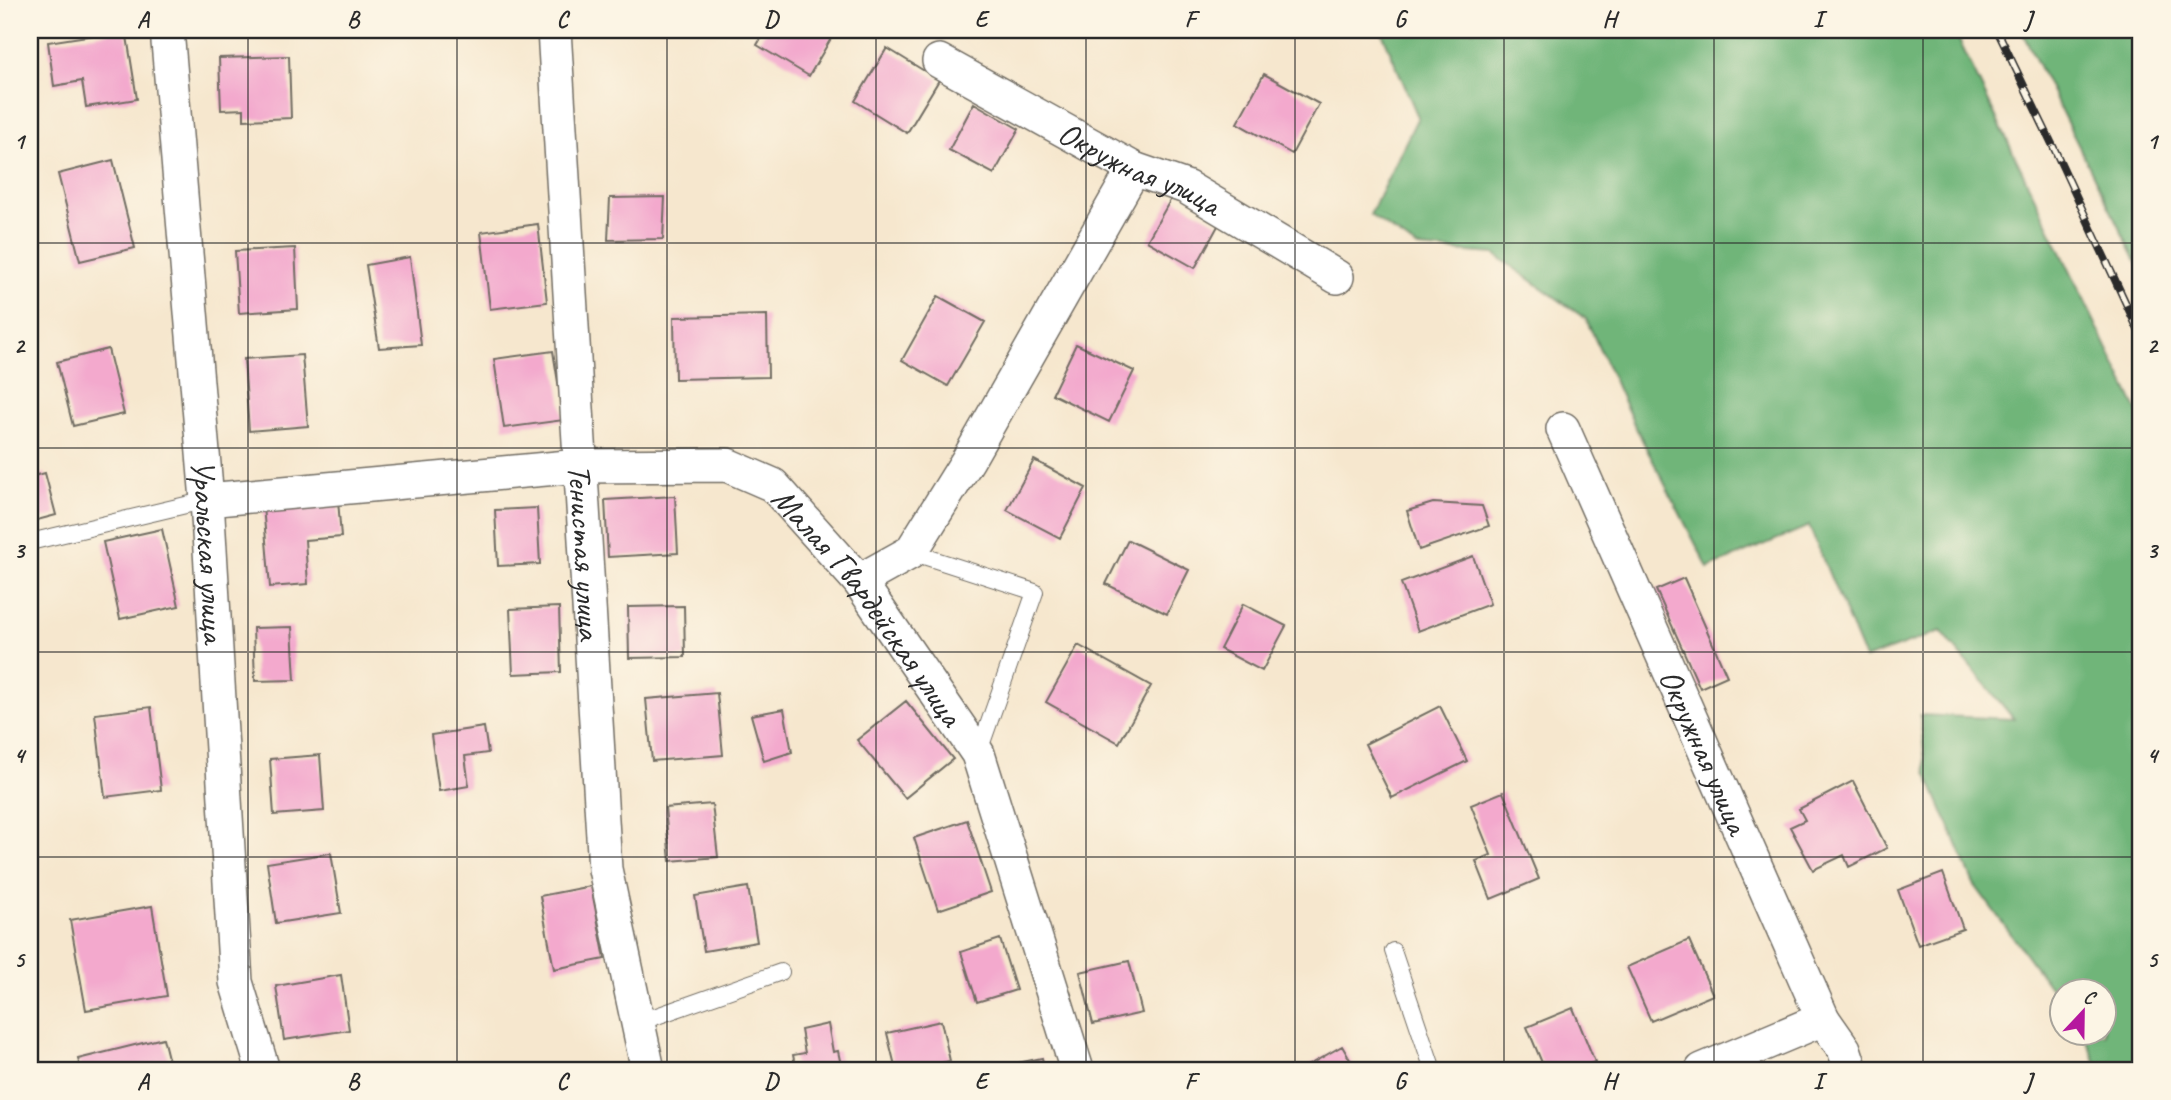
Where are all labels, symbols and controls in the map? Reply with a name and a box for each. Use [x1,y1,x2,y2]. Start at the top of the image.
text: A [137,5,151,34]
text: B [347,5,361,34]
text: C [557,5,571,34]
text: D [764,5,780,34]
text: E [975,5,991,34]
text: F [1185,5,1201,34]
text: G [1394,5,1409,34]
text: H [1602,5,1620,34]
text: I [1813,5,1828,34]
text: J [2022,5,2035,34]
street label: Окружная улица [1051,111,1231,227]
text: 1 [14,127,27,156]
text: 1 [2147,127,2160,156]
text: 2 [14,331,27,360]
text: 2 [2147,331,2160,360]
street label: Уральская улица [182,458,236,647]
street label: Тенистая улица [558,463,611,644]
street label: Малая Гвардейская улица [763,478,973,736]
text: 3 [14,536,27,565]
text: 3 [2147,536,2160,565]
street label: Окружная улица [1649,663,1760,843]
text: 4 [14,741,27,770]
text: 4 [2147,741,2160,770]
text: 5 [14,945,26,974]
text: 5 [2147,945,2159,974]
north arrow [2048,978,2118,1048]
text: С [2080,984,2100,1011]
text: A [137,1067,151,1096]
text: B [347,1067,361,1096]
text: C [557,1067,571,1096]
text: D [764,1067,780,1096]
text: E [975,1067,991,1096]
text: F [1185,1067,1201,1096]
text: G [1394,1067,1409,1096]
text: H [1602,1067,1620,1096]
text: I [1813,1067,1828,1096]
text: J [2022,1067,2035,1096]

